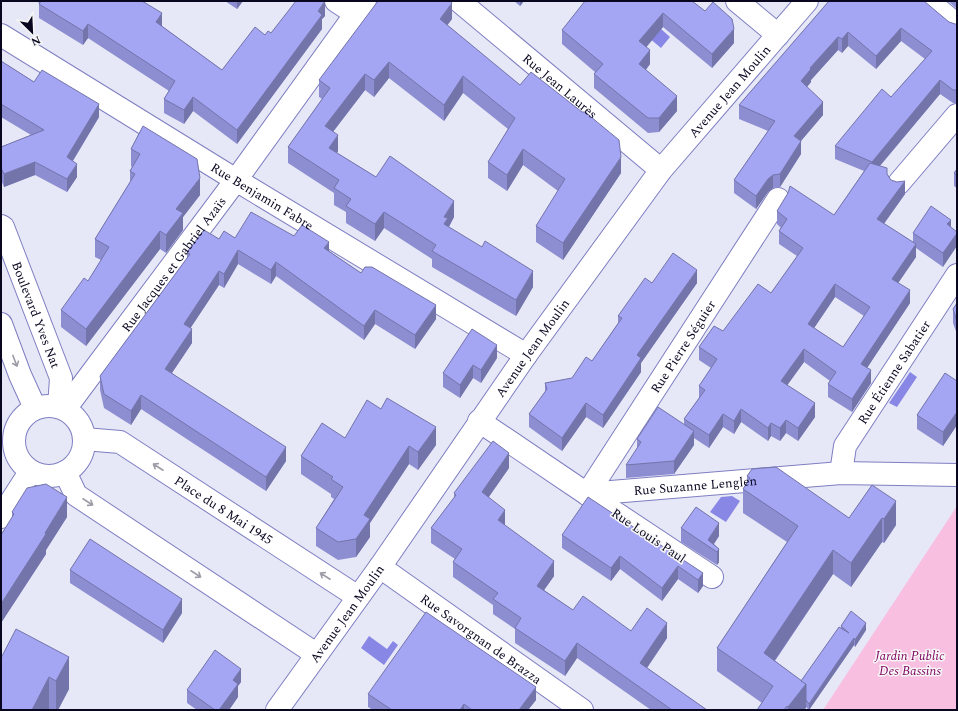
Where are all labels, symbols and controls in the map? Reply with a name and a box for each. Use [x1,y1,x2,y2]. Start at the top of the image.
north arrow [12,12,52,52]
text: N [28,31,43,50]
street label: Avenue Jean Moulin [684,41,776,142]
street label: Rue Jean Laurès [518,49,602,124]
street label: Rue Benjamin Fabre [207,158,317,236]
street label: Rue Jacques et Gabriel Azaïs [117,193,231,337]
street label: Boulevard Yves Nat [6,259,65,372]
street label: Avenue Jean Moulin [491,295,575,402]
street label: Rue Pierre Séguier [646,296,721,397]
street label: Rue Étienne Sabatier [853,316,936,428]
one-way arrow [11,354,19,366]
one-way arrow [152,462,164,470]
street label: Place du 8 Mai 1945 [170,471,276,550]
street label: Rue Suzanne Lenglen [633,471,758,501]
one-way arrow [82,498,93,506]
street label: Rue Louis Paul [607,503,690,568]
street label: Avenue Jean Moulin [305,560,390,667]
one-way arrow [190,570,201,578]
one-way arrow [320,572,331,580]
street label: Rue Savorgnan de Brazza [416,589,546,690]
park label: Jardin Public Des Bassins [874,646,945,681]

